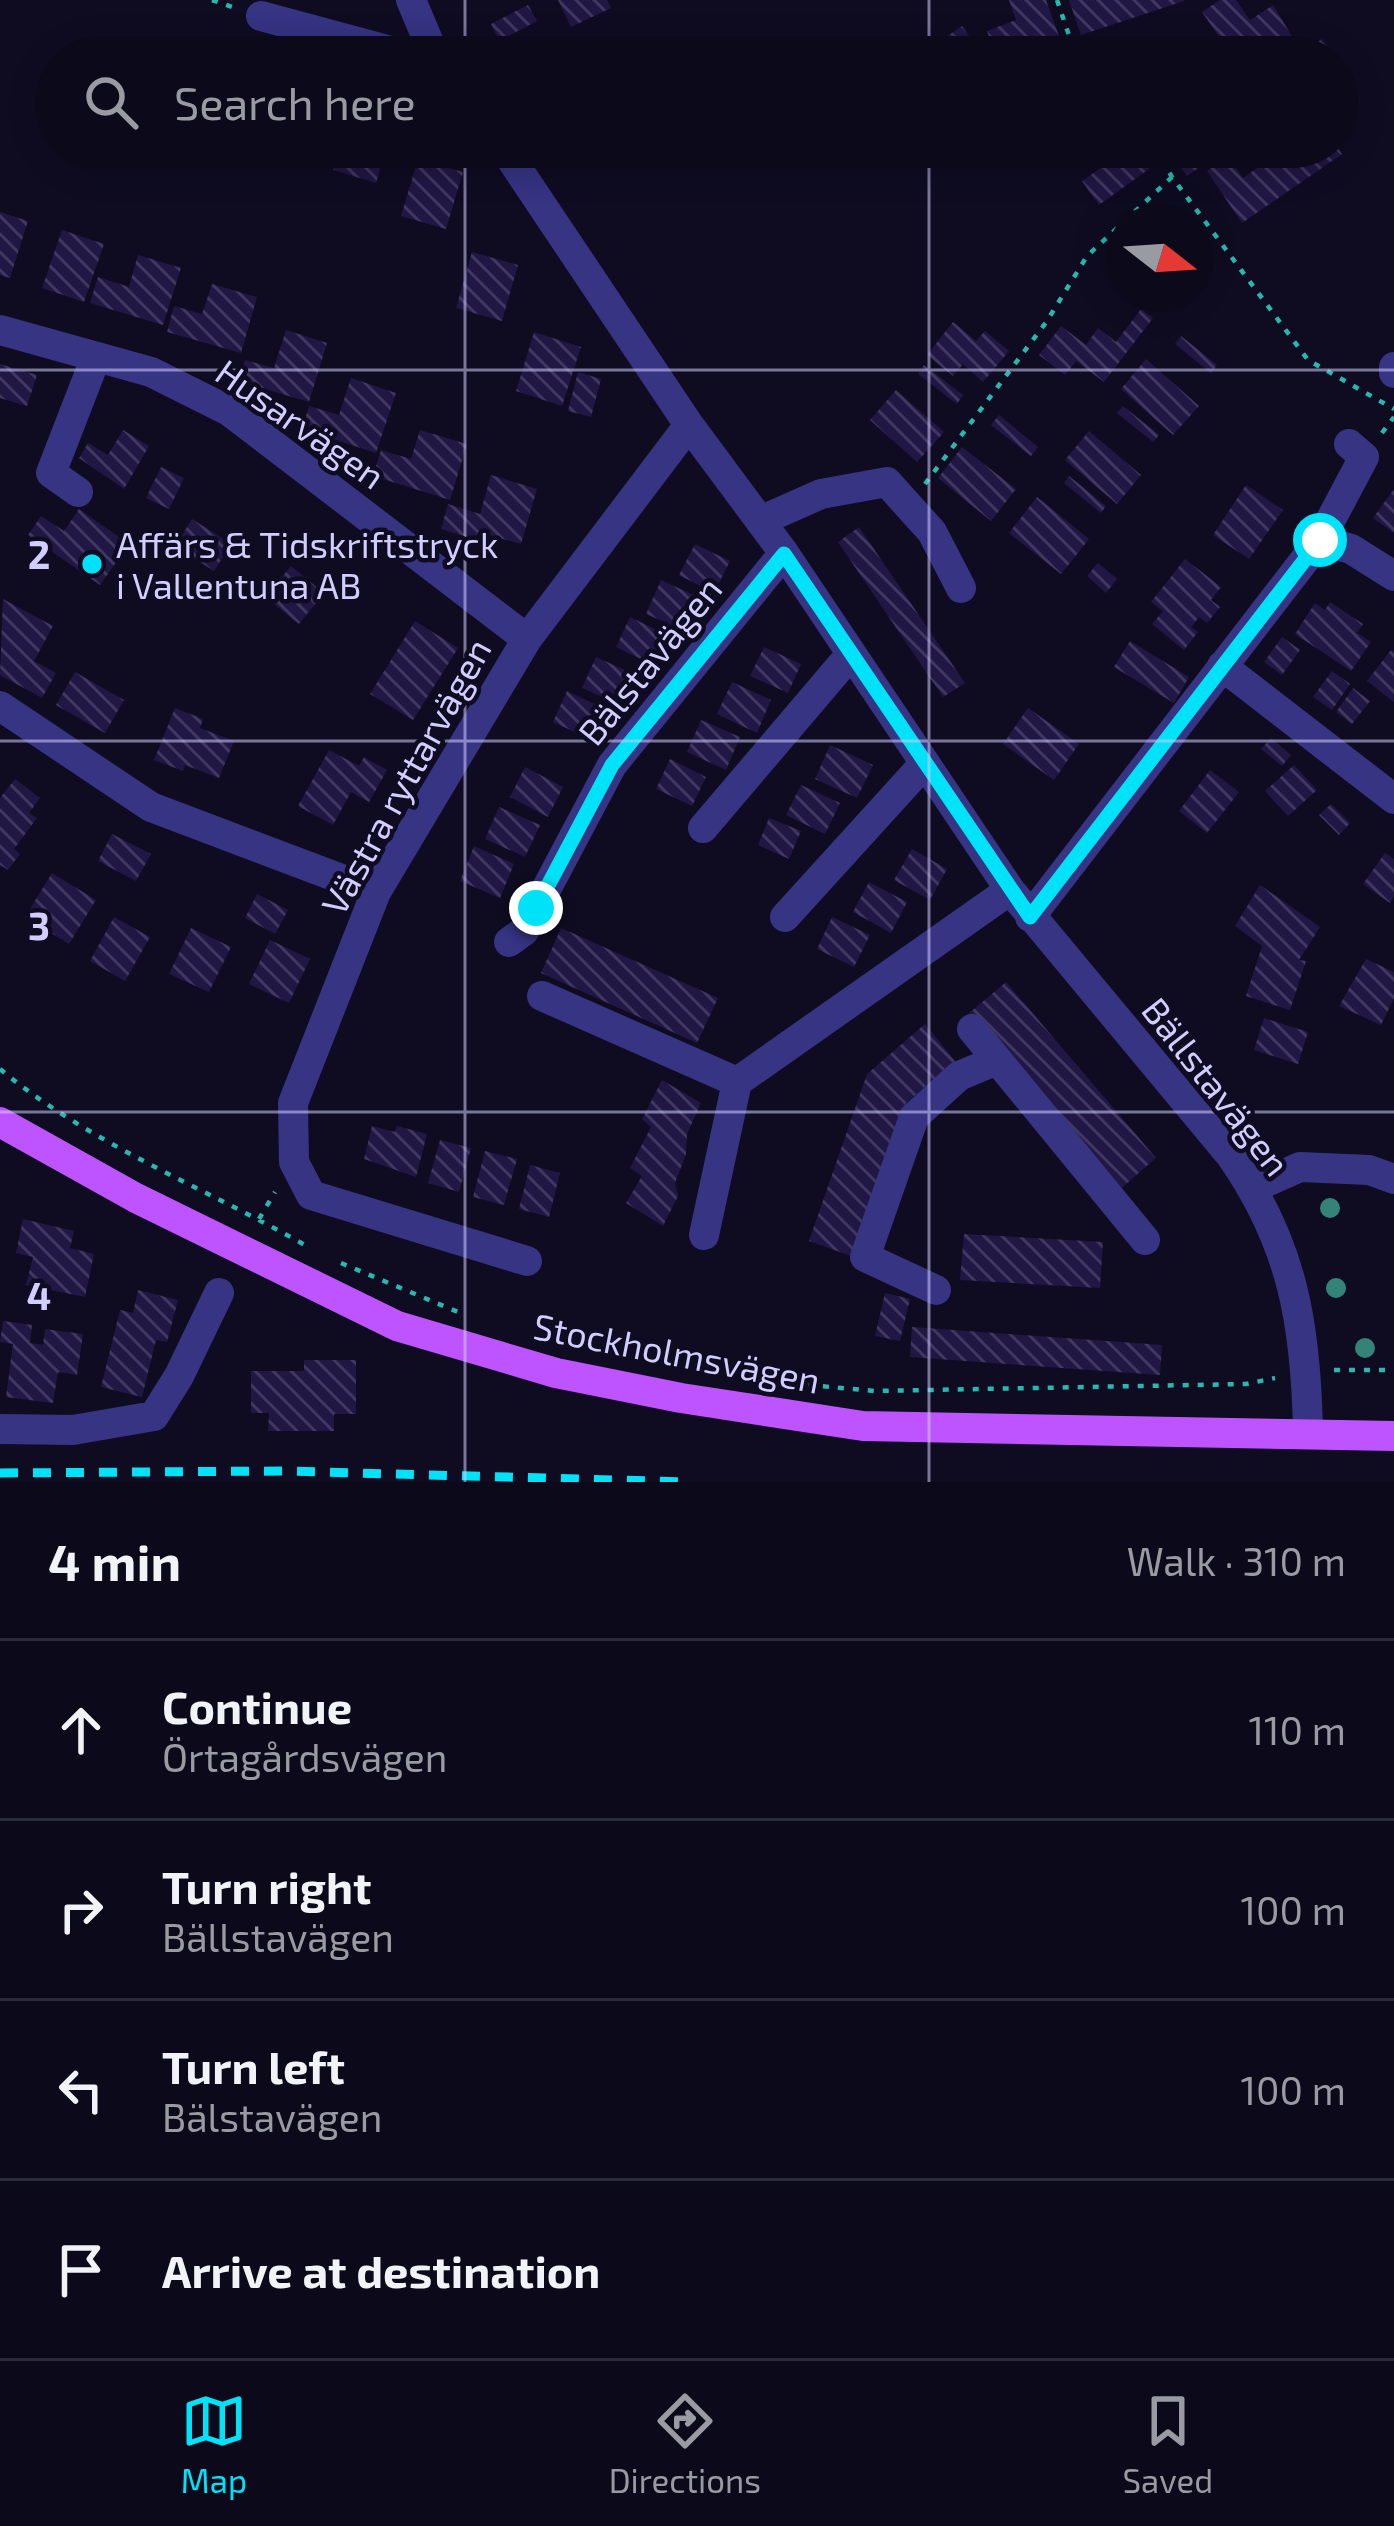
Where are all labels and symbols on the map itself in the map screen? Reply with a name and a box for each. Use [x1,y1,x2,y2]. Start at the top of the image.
north arrow [1106,204,1214,312]
street label: Husarvägen [208,349,394,497]
route start [1293,513,1347,567]
place label: Affärs & Tidskriftstryck i Vallentuna AB [116,522,498,606]
text: 2 [28,530,50,577]
marker: Affärs & Tidskriftstryck i Vallentuna AB [79,551,105,577]
street label: Bälstavägen [568,567,730,753]
street label: Västra ryttarvägen [311,630,499,922]
route end [509,881,563,935]
text: 3 [28,901,50,948]
street label: Bällstavägen [1134,988,1300,1184]
text: 4 [27,1271,51,1318]
street label: Stockholmsvägen [530,1303,824,1401]

